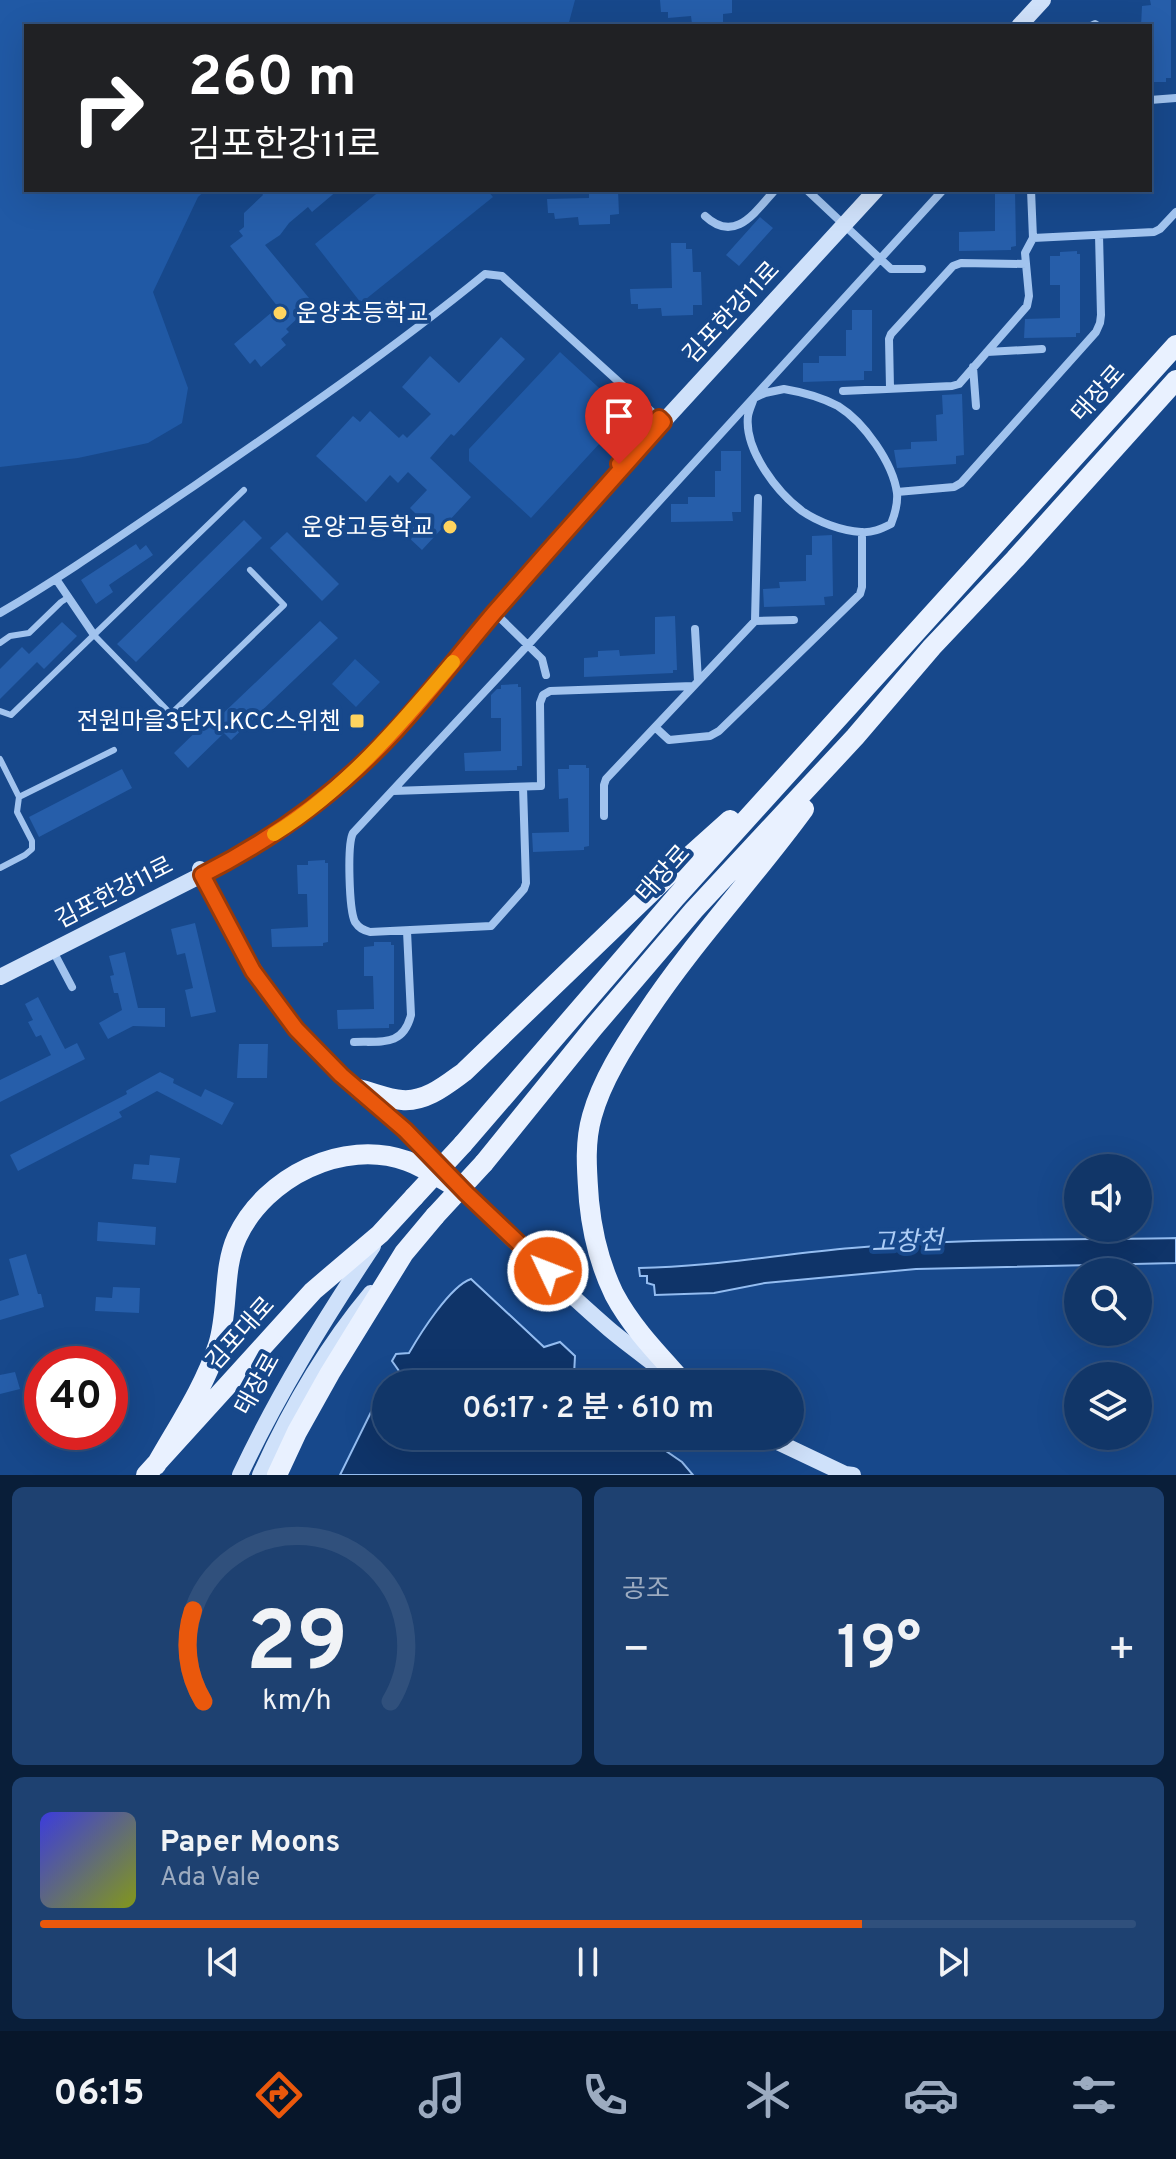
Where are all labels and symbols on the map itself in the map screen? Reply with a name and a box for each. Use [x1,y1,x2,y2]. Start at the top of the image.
street label: 김포한강11로 [678,256,787,371]
place label: 운양초등학교 [296,300,428,330]
marker: 운양초등학교 [271,304,289,322]
street label: 태장로 [1066,360,1133,429]
pin [585,382,653,464]
place label: 운양고등학교 [302,514,434,544]
marker: 운양고등학교 [441,518,459,536]
place label: 전원마을3단지.KCC스위첸 [77,708,341,738]
marker: 전원마을3단지.KCC스위첸 [348,712,366,730]
street label: 태장로 [631,840,698,909]
street label: 김포한강11로 [51,851,179,936]
water label: 고창천 [871,1226,947,1261]
position arrow [506,1229,590,1313]
street label: 김포대로 [201,1291,282,1377]
speed limit sign: 40 [24,1346,128,1450]
street label: 태장로 [230,1349,288,1421]

